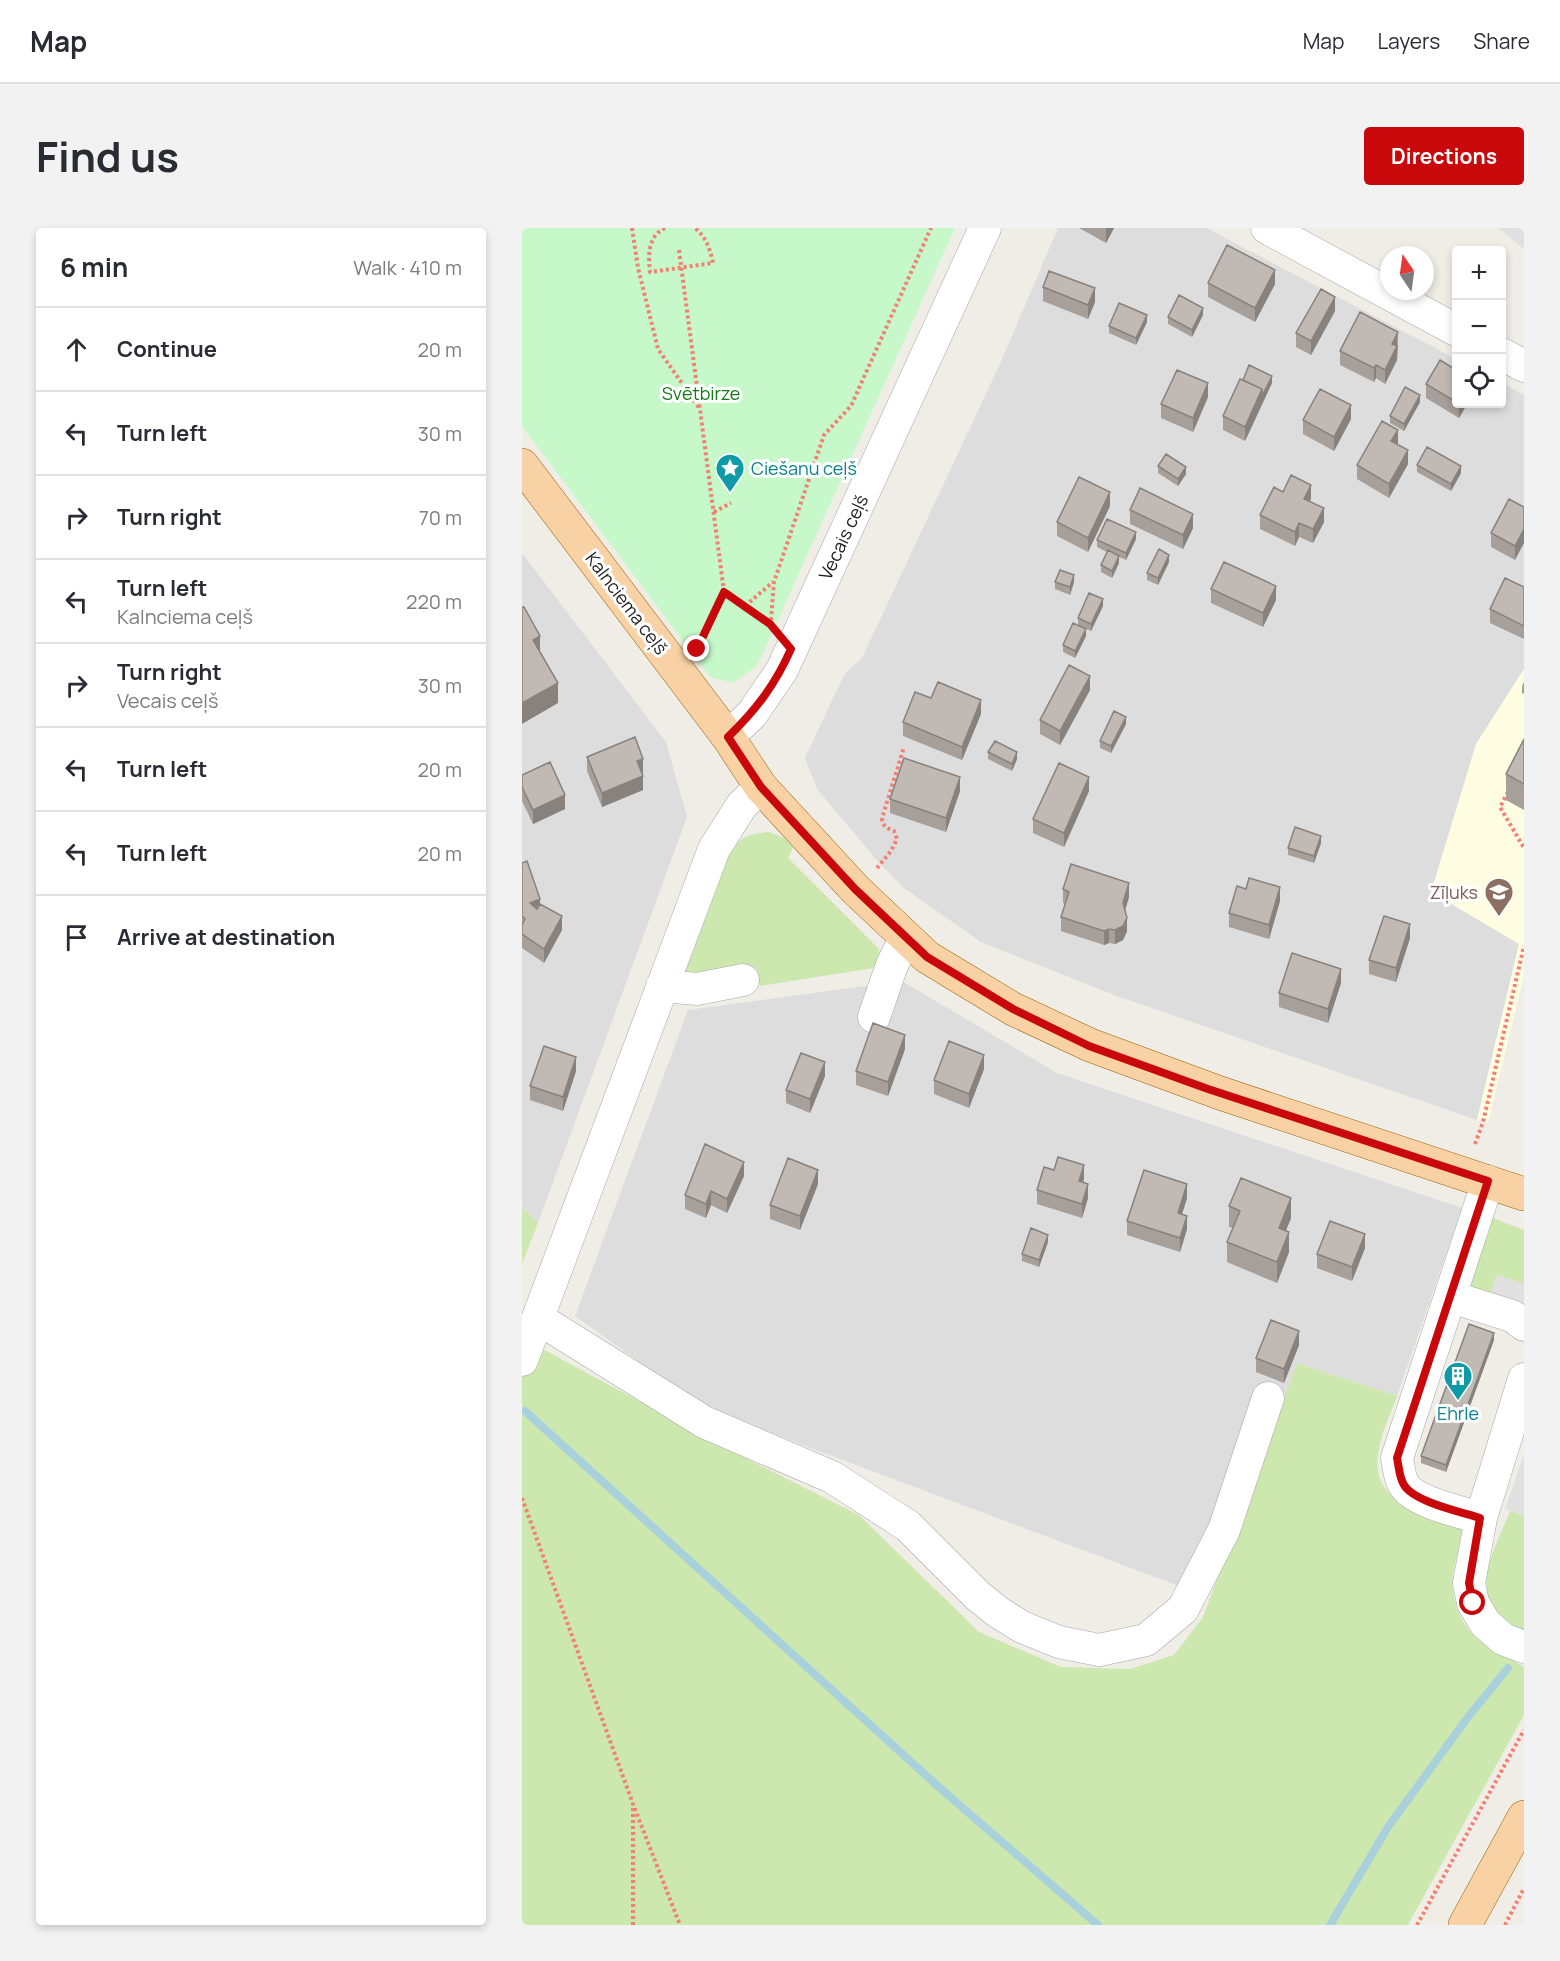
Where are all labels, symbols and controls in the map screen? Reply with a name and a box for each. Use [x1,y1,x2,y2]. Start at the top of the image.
text: Map [30,22,87,60]
text: Map [1303,27,1344,55]
text: Layers [1377,27,1440,55]
text: Share [1473,27,1530,55]
text: Find us [36,127,179,185]
button: Directions [1364,127,1524,185]
north arrow [1380,246,1434,300]
map controls [1452,246,1506,408]
button: + [1452,246,1506,300]
text: 6 min [60,249,128,285]
text: Walk · 410 m [353,254,462,281]
button: − [1452,300,1506,354]
icon: ahead [60,333,93,366]
text: Continue [117,334,217,364]
text: 20 m [417,336,462,363]
button: locate [1452,354,1506,408]
park label: Svētbirze [662,381,740,405]
icon: left [60,417,93,450]
text: Turn left [117,418,207,448]
text: 30 m [418,420,462,447]
place icon: Ciešanu ceļš [714,452,746,494]
place label: Ciešanu ceļš [751,456,857,480]
street label: Vecais ceļš [813,491,873,583]
icon: right [60,501,93,534]
text: Turn right [117,502,222,532]
text: 70 m [419,504,462,531]
street label: Kalnciema ceļš [581,547,673,659]
text: Turn left [117,573,207,603]
icon: left [60,585,93,618]
text: 220 m [406,588,462,615]
text: Kalnciema ceļš [117,603,253,630]
route end [683,635,709,661]
text: Turn right [117,657,222,687]
icon: right [60,669,93,702]
text: 30 m [418,672,462,699]
text: Vecais ceļš [117,687,218,714]
icon: left [60,753,93,786]
text: Turn left [117,754,207,784]
text: 20 m [417,756,462,783]
icon: left [60,837,93,870]
text: Turn left [117,838,207,868]
text: 20 m [417,840,462,867]
school or university icon: Zīļuks [1483,876,1515,918]
place label: Zīļuks [1430,880,1478,904]
icon: arrive [60,921,93,954]
text: Arrive at destination [117,922,335,952]
building icon: Ehrle [1442,1360,1474,1402]
place label: Ehrle [1437,1401,1479,1425]
route start [1459,1589,1485,1615]

